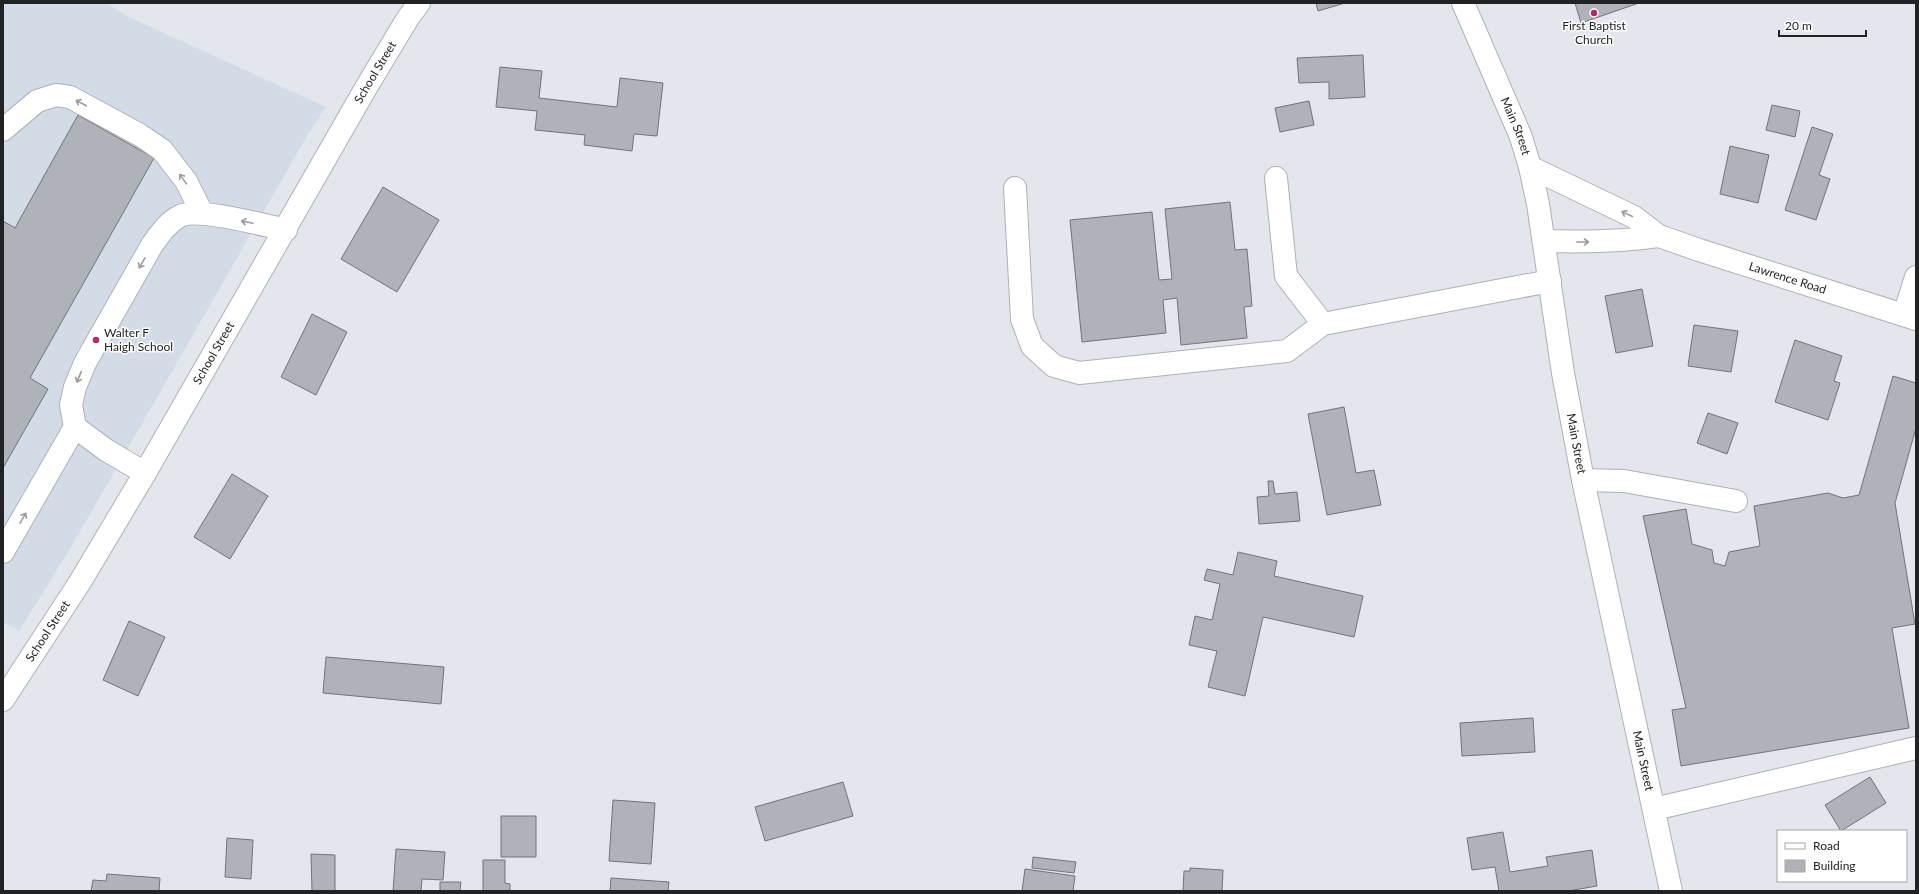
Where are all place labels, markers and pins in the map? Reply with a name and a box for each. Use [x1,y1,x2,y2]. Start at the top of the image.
marker: First Baptist Church [1589,8,1599,18]
place label: First Baptist Church [1562,18,1627,47]
place label: Walter F Haigh School [104,325,173,354]
marker: Walter F Haigh School [91,335,101,345]

